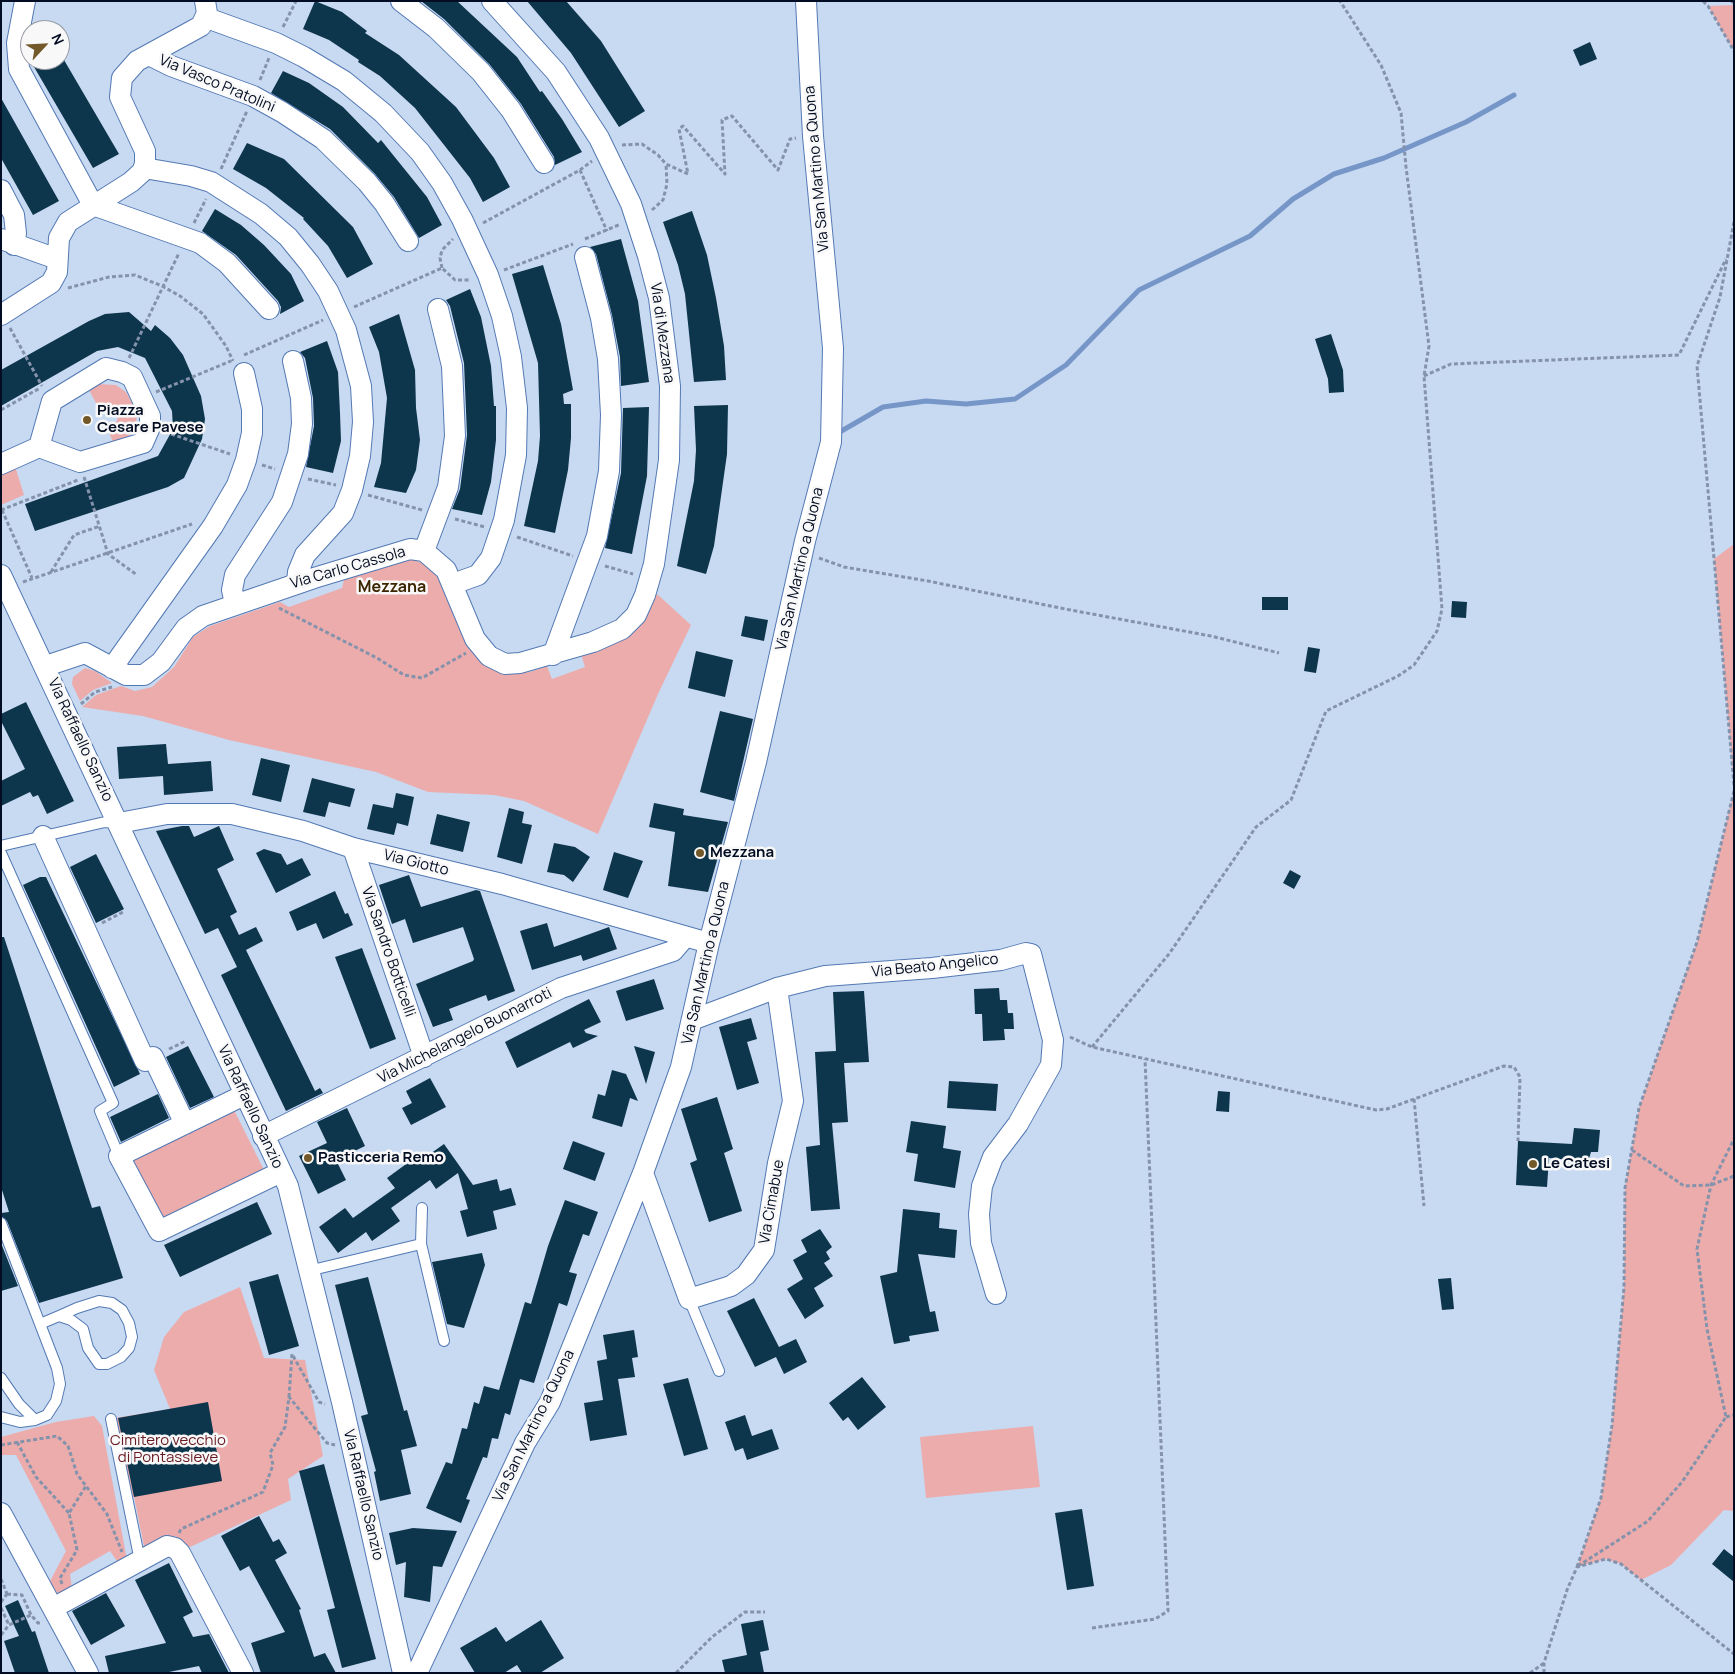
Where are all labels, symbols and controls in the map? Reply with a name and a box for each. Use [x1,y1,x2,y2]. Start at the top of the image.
north arrow [20,20,70,70]
text: N [47,30,69,47]
street label: Via Vasco Pratolini [156,51,278,117]
street label: Via San Martino a Quona [801,85,833,253]
street label: Via di Mezzana [646,282,678,384]
place label: Piazza Cesare Pavese [97,402,204,437]
marker: Piazza Cesare Pavese [81,414,93,426]
street label: Via San Martino a Quona [772,486,828,652]
street label: Via Carlo Cassola [288,543,408,593]
district label: Mezzana [358,578,426,598]
street label: Via Raffaello Sanzio [44,676,116,804]
place label: Mezzana [710,844,774,862]
street label: Via Giotto [382,846,450,880]
marker: Mezzana [694,847,706,859]
street label: Via San Martino a Quona [678,880,734,1046]
street label: Via Sandro Botticelli [357,885,419,1019]
street label: Via Beato Angelico [871,950,999,982]
street label: Via Michelangelo Buonarroti [375,984,555,1088]
street label: Via Raffaello Sanzio [214,1043,286,1171]
place label: Pasticceria Remo [318,1149,444,1167]
marker: Pasticceria Remo [302,1152,314,1164]
place label: Le Catesi [1543,1155,1610,1173]
street label: Via Cimabue [756,1158,788,1246]
marker: Le Catesi [1527,1158,1539,1170]
street label: Via San Martino a Quona [489,1347,579,1505]
street label: Via Raffaello Sanzio [339,1428,387,1562]
park label: Cimitero vecchio di Pontassieve [110,1432,226,1467]

